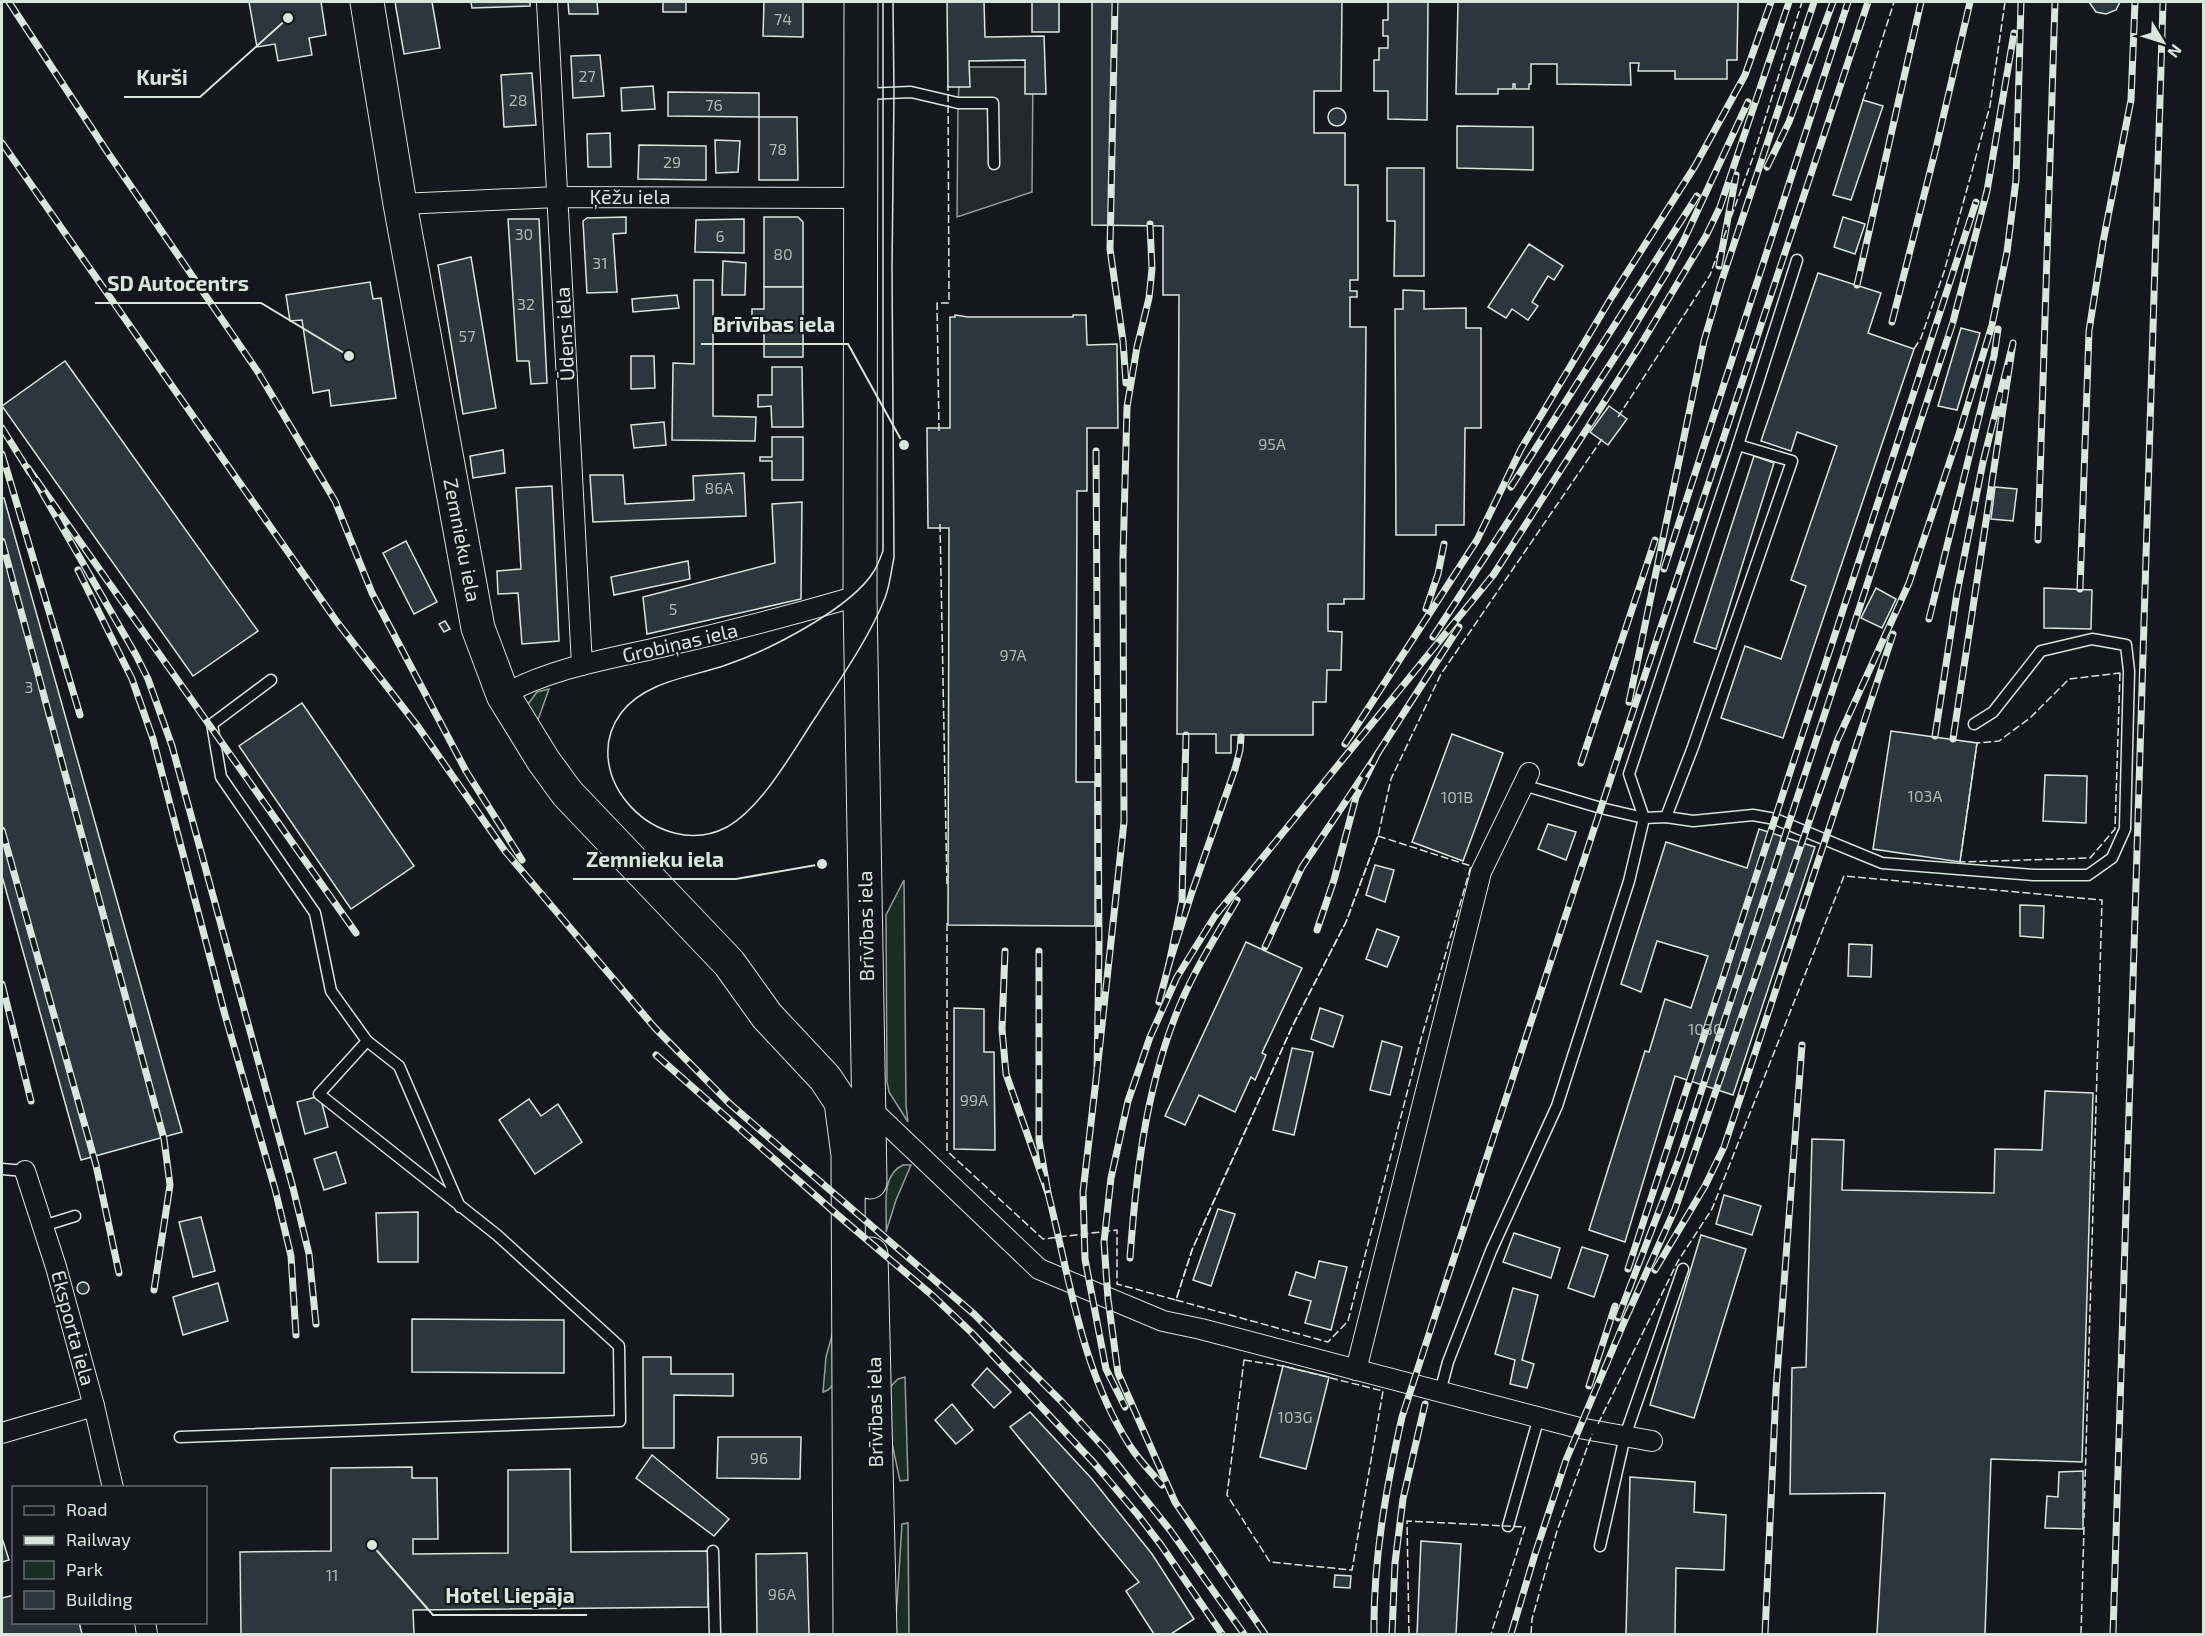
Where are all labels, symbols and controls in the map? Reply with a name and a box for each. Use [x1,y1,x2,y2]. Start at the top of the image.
house number: 74 [774,9,792,28]
north arrow [2133,12,2193,72]
text: N [2164,41,2186,62]
callout: Kurši [124,58,200,97]
text: Kurši [136,64,188,89]
house number: 27 [578,66,596,85]
house number: 28 [509,90,527,109]
house number: 76 [705,95,723,114]
house number: 78 [769,139,787,158]
house number: 29 [663,152,681,171]
street label: Ķēžu iela [590,184,670,210]
house number: 30 [515,224,533,243]
house number: 6 [715,226,725,245]
house number: 80 [773,244,793,263]
house number: 31 [592,253,608,272]
callout: SD Autocentrs [95,264,261,303]
text: SD Autocentrs [107,270,249,295]
street label: Ūdens iela [550,286,578,382]
house number: 32 [517,294,535,313]
callout: Brīvības iela [701,305,848,344]
text: Brīvības iela [713,311,835,336]
house number: 57 [459,326,475,345]
house number: 95A [1258,434,1286,453]
street label: Zemnieku iela [439,476,487,604]
house number: 86A [705,478,733,497]
house number: 5 [669,599,677,618]
street label: Grobiņas iela [620,617,740,669]
house number: 97A [1000,645,1026,664]
house number: 3 [25,677,33,696]
house number: 103A [1908,786,1942,805]
house number: 101B [1441,787,1473,806]
callout: Zemnieku iela [573,840,736,879]
text: Zemnieku iela [586,846,724,871]
street label: Brīvības iela [852,871,878,982]
house number: 103C [1688,1019,1722,1038]
house number: 99A [960,1090,988,1109]
street label: Eksporta iela [47,1268,101,1388]
street label: Brīvības iela [861,1357,887,1468]
house number: 103G [1278,1407,1312,1426]
house number: 96 [750,1448,768,1467]
legend [12,1486,207,1624]
text: Road [66,1498,107,1520]
text: Railway [66,1528,131,1550]
text: Park [66,1558,103,1580]
house number: 11 [326,1565,338,1584]
callout: Hotel Liepāja [433,1576,587,1615]
text: Hotel Liepāja [445,1582,575,1607]
house number: 96A [768,1584,796,1603]
text: Building [66,1588,133,1610]

